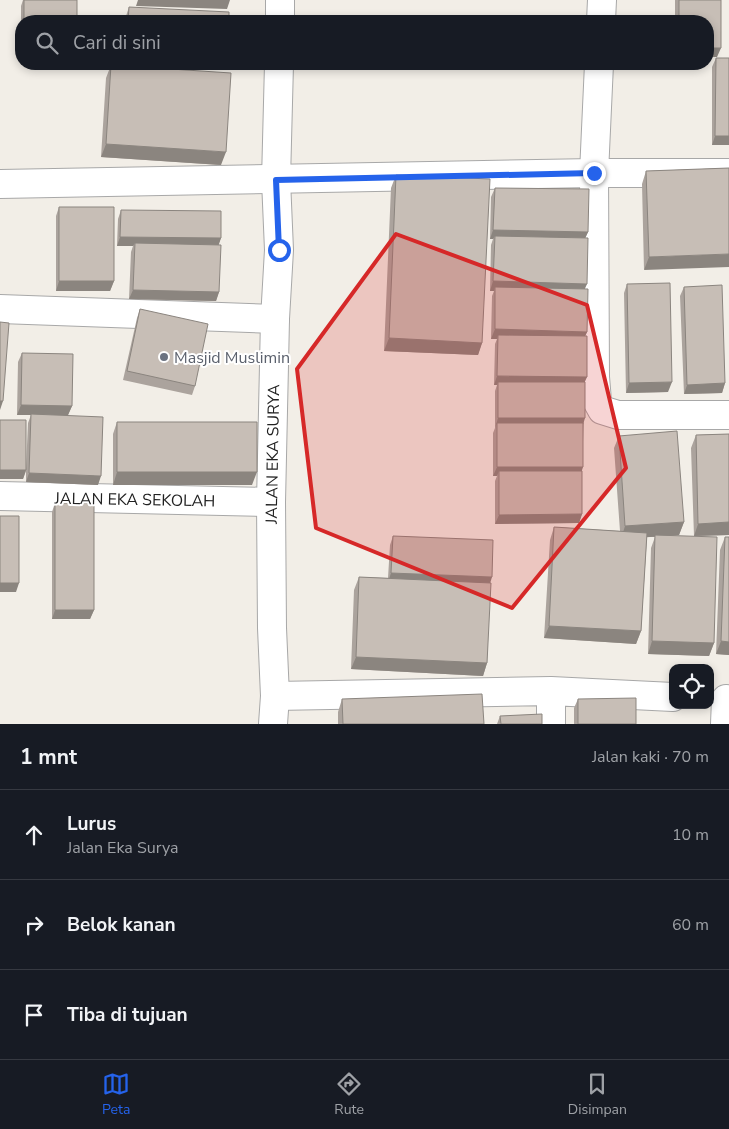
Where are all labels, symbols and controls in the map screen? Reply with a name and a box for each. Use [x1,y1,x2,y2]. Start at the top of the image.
search box [15,15,714,70]
icon: search [33,29,61,57]
text: Cari di sini [73,30,161,56]
route end [583,162,606,185]
route start [268,239,291,262]
place label: Masjid Muslimin [174,347,290,369]
marker: Masjid Muslimin [158,351,170,363]
street label: JALAN EKA SURYA [261,384,285,525]
street label: JALAN EKA SEKOLAH [53,488,215,512]
map controls [669,664,714,709]
button: locate [669,664,714,709]
text: 1 mnt [20,743,77,771]
text: Jalan kaki · 70 m [592,746,709,768]
text: Lurus [67,811,116,837]
icon: ahead [20,821,48,849]
text: 10 m [672,824,709,846]
text: Jalan Eka Surya [67,837,179,859]
icon: right [20,911,48,939]
text: Belok kanan [67,912,176,938]
text: 60 m [672,914,709,936]
icon: arrive [20,1001,48,1029]
text: Tiba di tujuan [67,1002,188,1028]
tab: Peta [102,1070,130,1119]
tab: Rute [334,1070,364,1119]
tab: Disimpan [568,1070,627,1119]

